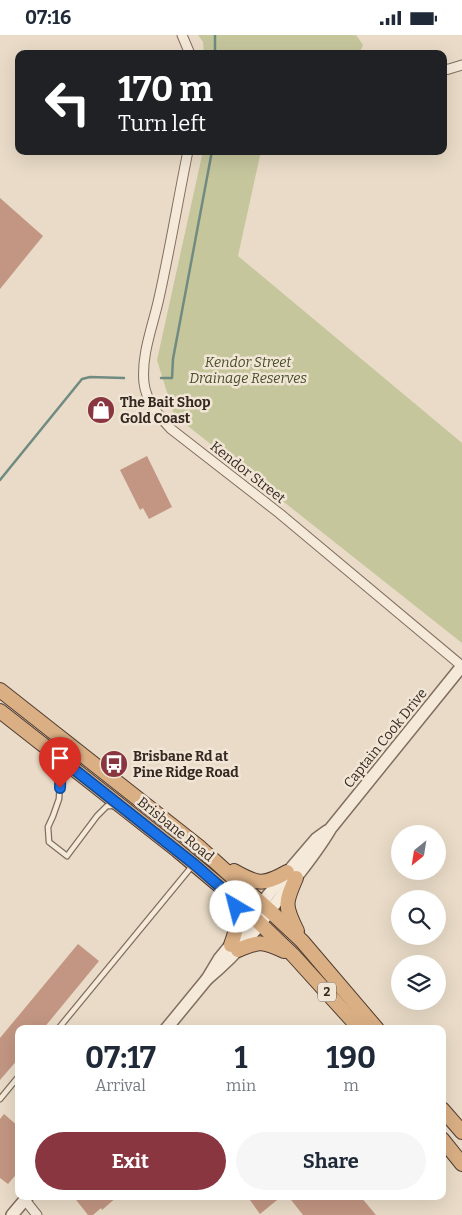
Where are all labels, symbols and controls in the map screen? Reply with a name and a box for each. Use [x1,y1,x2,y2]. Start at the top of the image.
text: 07:16 [25,6,71,29]
text: 170 m [118,68,213,110]
icon: left [35,70,100,135]
text: Turn left [118,110,206,137]
park label: Kendor Street Drainage Reserves [189,354,307,387]
place label: The Bait Shop Gold Coast [120,394,211,427]
shop icon: The Bait Shop Gold Coast [86,395,116,425]
street label: Kendor Street [207,438,289,507]
street label: Captain Cook Drive [340,685,431,792]
pin [39,737,81,788]
icon: arrive [46,744,74,772]
place label: Brisbane Rd at Pine Ridge Road [133,748,239,781]
bus stop icon: Brisbane Rd at Pine Ridge Road [99,749,129,779]
street label: Brisbane Road [134,793,217,865]
north arrow [391,825,446,880]
map controls [391,825,446,1010]
position arrow [209,880,261,932]
button: search [391,890,446,945]
button: layers [391,955,446,1010]
road number: 2 [318,983,336,1001]
text: 07:17 [85,1040,156,1076]
text: 1 [235,1040,248,1076]
text: 190 [326,1040,376,1076]
text: Arrival [95,1076,146,1095]
text: min [226,1076,256,1095]
text: m [343,1076,359,1095]
button: Exit [35,1132,226,1190]
button: Share [236,1132,426,1190]

